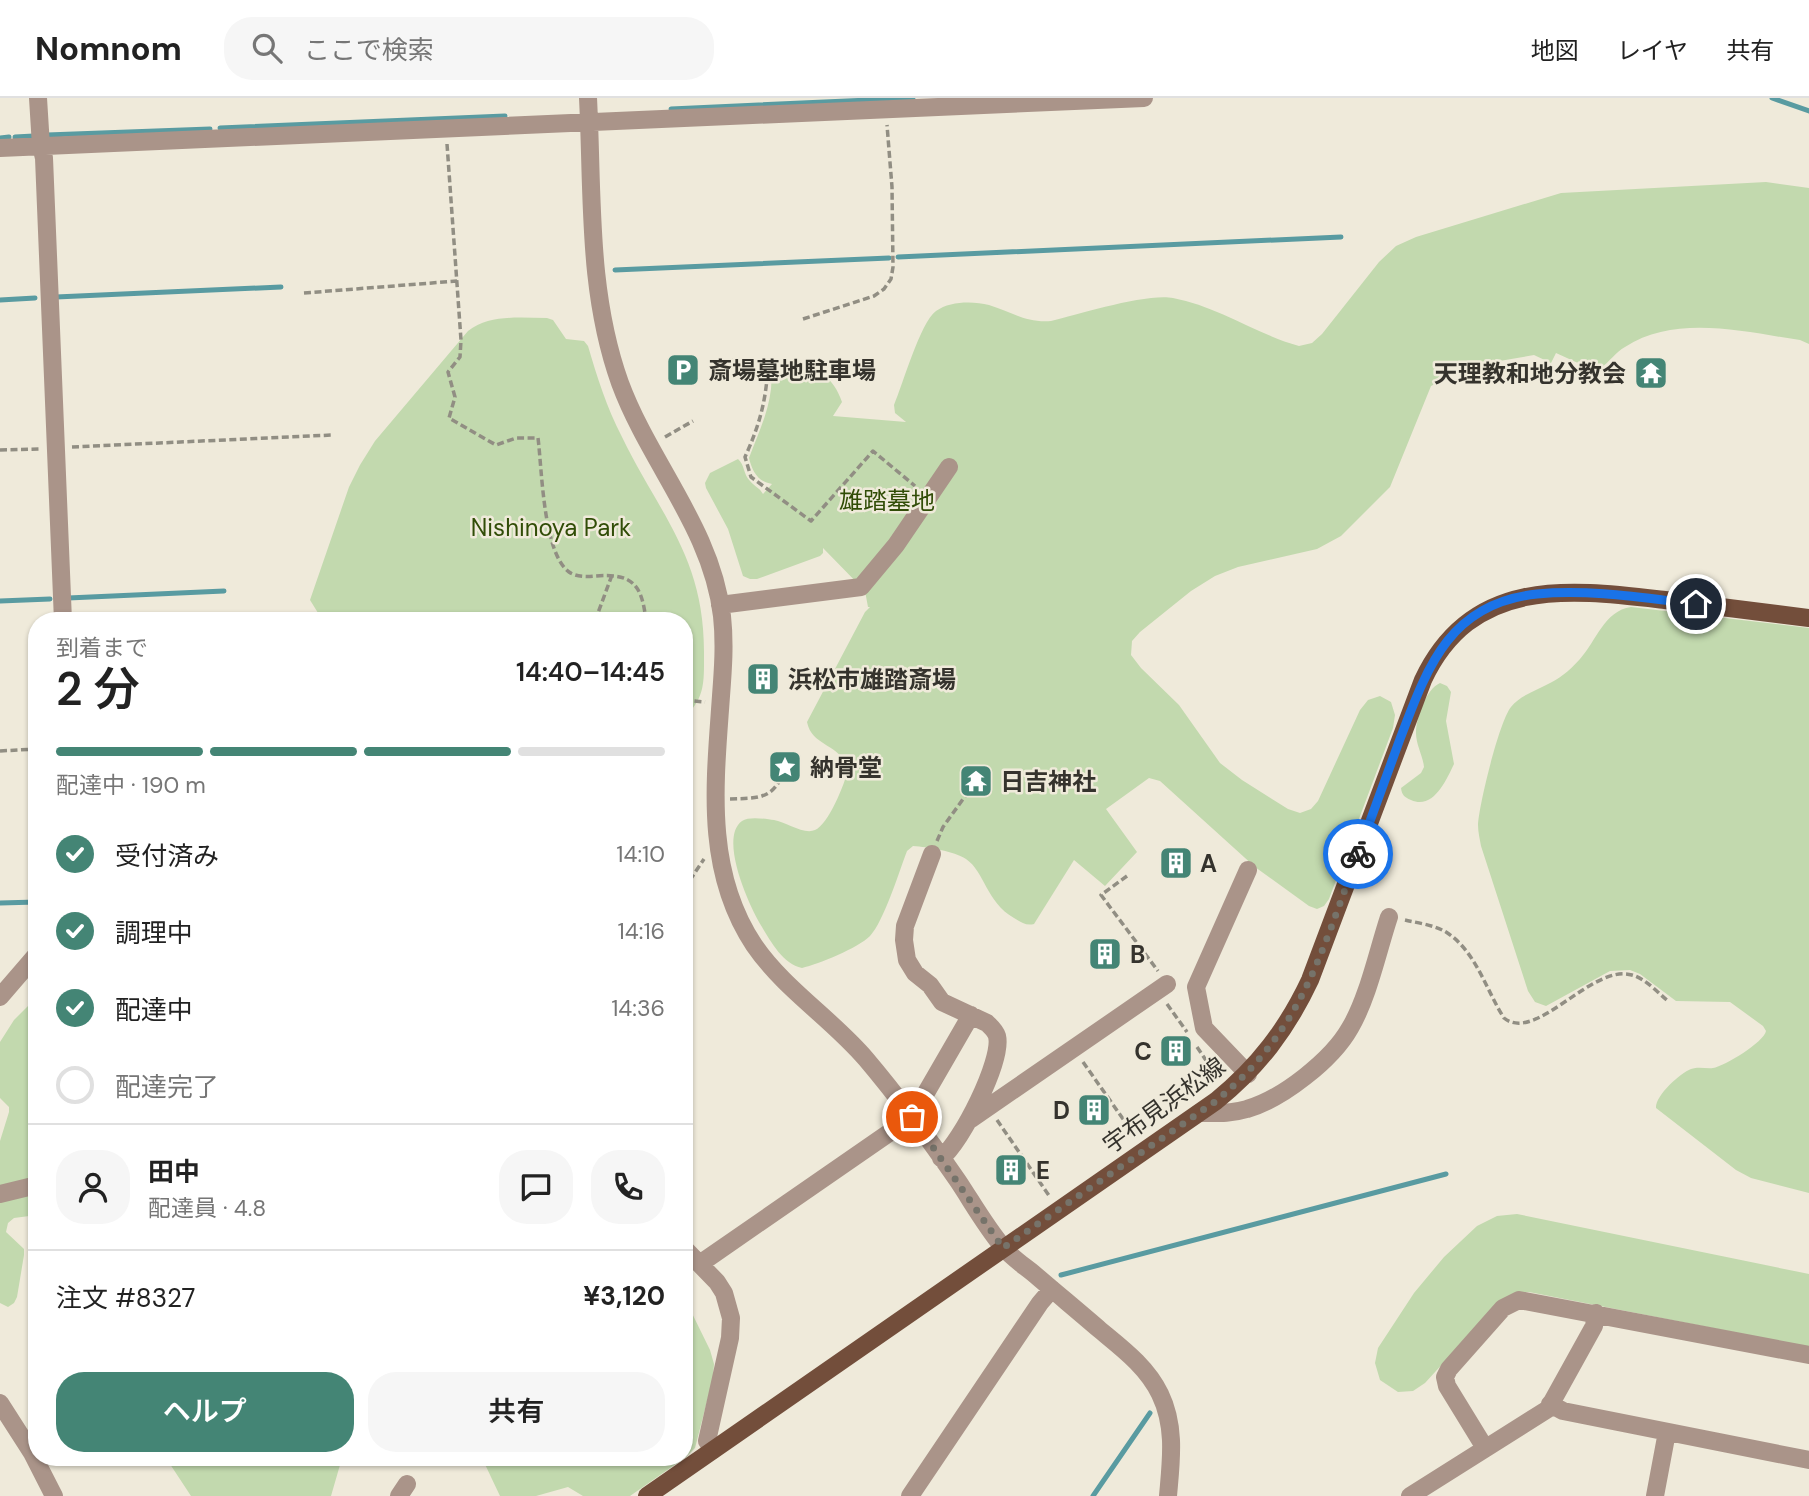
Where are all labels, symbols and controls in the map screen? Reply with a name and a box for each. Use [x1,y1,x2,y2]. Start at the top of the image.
search box [224,17,714,80]
text: Nomnom [35,27,182,70]
icon: search [248,29,286,67]
text: ここで検索 [304,33,434,67]
text: 地図 [1531,35,1579,66]
text: レイヤ [1617,35,1688,66]
text: 共有 [1726,35,1774,66]
parking icon: 斎場墓地駐車場 [664,351,702,389]
temple icon: 天理教和地分教会 [1632,354,1670,392]
place label: 斎場墓地駐車場 [708,355,876,386]
place label: 天理教和地分教会 [1434,358,1626,389]
park label: 雄踏墓地 [839,485,935,516]
park label: Nishinoya Park [471,512,631,543]
pin [1666,574,1726,634]
icon: home [1677,585,1715,623]
text: 到着まで [56,633,148,663]
text: 14:40–14:45 [516,655,665,689]
text: 2 分 [56,659,140,719]
building icon: 浜松市雄踏斎場 [744,660,782,698]
place label: 浜松市雄踏斎場 [788,664,956,695]
place icon: 納骨堂 [766,748,804,786]
place label: 納骨堂 [810,752,882,783]
temple icon: 日吉神社 [957,762,995,800]
place label: 日吉神社 [1000,766,1096,797]
text: 配達中 · 190 m [56,770,206,800]
courier [1323,819,1393,889]
icon: check [56,835,94,873]
icon: bike [1339,835,1377,873]
text: 受付済み [115,839,219,873]
text: 14:10 [616,839,665,869]
building icon: A [1157,844,1195,882]
place label: A [1200,848,1217,879]
icon: check [56,912,94,950]
text: 調理中 [115,916,193,950]
text: 14:16 [618,916,665,946]
building icon: B [1086,935,1124,973]
place label: B [1130,939,1145,970]
icon: check [56,989,94,1027]
text: 配達中 [115,993,193,1027]
text: 14:36 [611,993,665,1023]
building icon: C [1157,1032,1195,1070]
place label: C [1134,1036,1152,1067]
street label: 宇布見浜松線 [1097,1050,1231,1160]
text: 配達完了 [115,1070,219,1104]
pin [882,1087,942,1147]
building icon: D [1075,1091,1113,1129]
place label: D [1053,1095,1070,1126]
icon: bag [893,1098,931,1136]
button: person [56,1150,130,1224]
button: chat [499,1150,573,1224]
button: phone [591,1150,665,1224]
building icon: E [992,1151,1030,1189]
text: 田中 [148,1155,200,1189]
place label: E [1036,1155,1050,1186]
text: 配達員 · 4.8 [148,1193,266,1223]
text: ¥3,120 [583,1279,665,1313]
text: 注文 #8327 [56,1281,195,1315]
button: ヘルプ [56,1372,354,1452]
button: 共有 [368,1372,665,1452]

